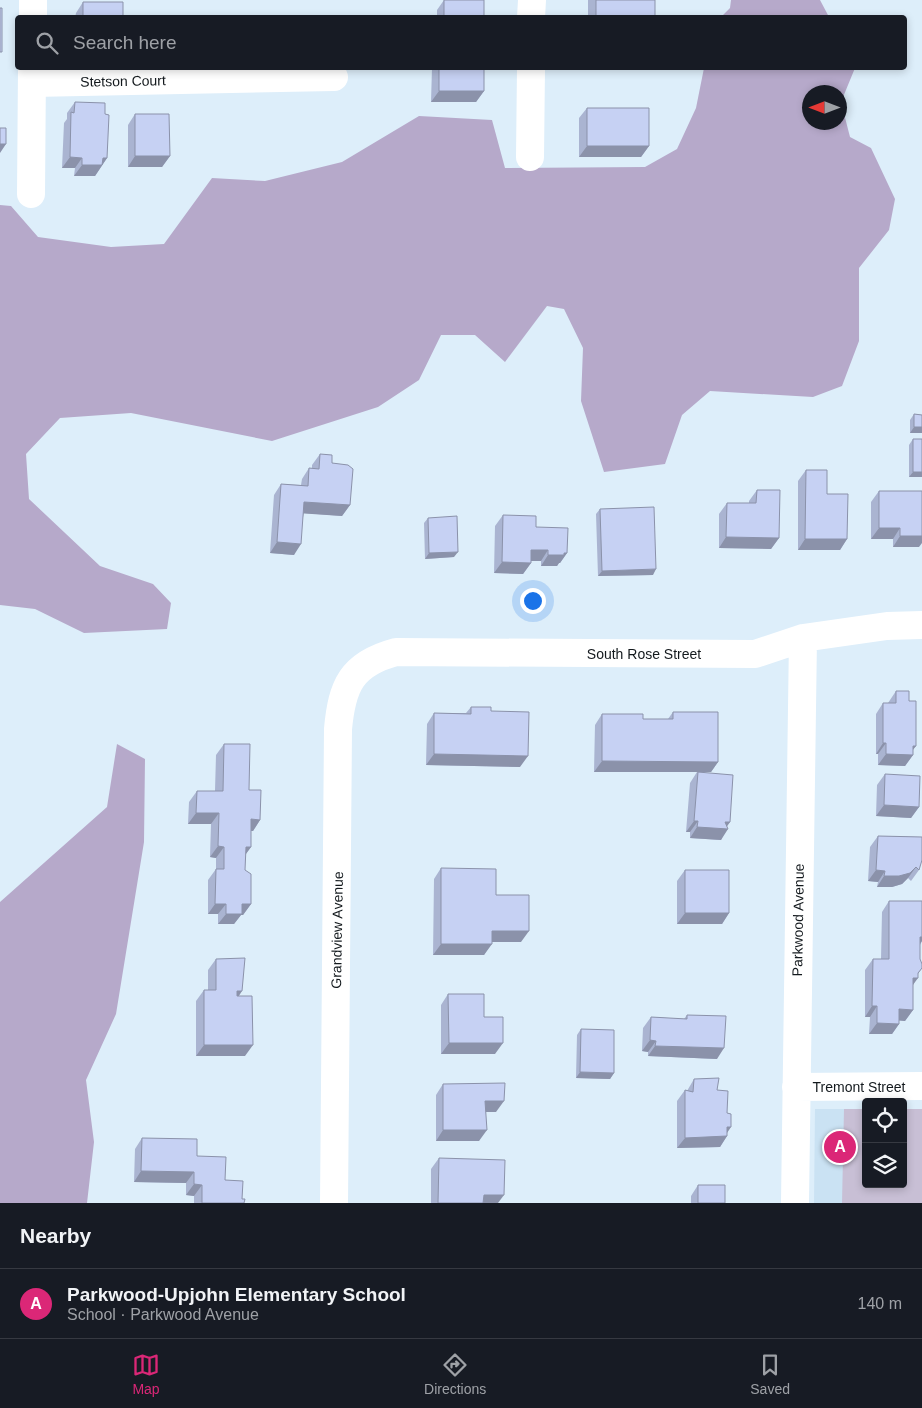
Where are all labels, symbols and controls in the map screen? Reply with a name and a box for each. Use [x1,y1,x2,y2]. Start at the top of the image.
search box [15,15,907,70]
icon: search [33,29,61,57]
text: Search here [73,32,177,53]
street label: Stetson Court [80,72,166,90]
north arrow [802,85,847,130]
your location [520,588,546,614]
street label: South Rose Street [587,646,701,662]
street label: Parkwood Avenue [789,863,807,976]
street label: Grandview Avenue [328,871,346,989]
street label: Tremont Street [813,1079,906,1095]
map controls [862,1098,907,1188]
button: locate [862,1098,907,1143]
pin: A [824,1128,856,1166]
button: layers [862,1143,907,1188]
text: Nearby [20,1224,91,1247]
text: Parkwood-Upjohn Elementary School [67,1284,406,1305]
text: A [30,1295,42,1312]
text: 140 m [858,1295,902,1312]
text: School · Parkwood Avenue [67,1306,259,1323]
tab: Map [132,1351,160,1397]
tab: Directions [424,1351,486,1397]
tab: Saved [750,1351,790,1397]

